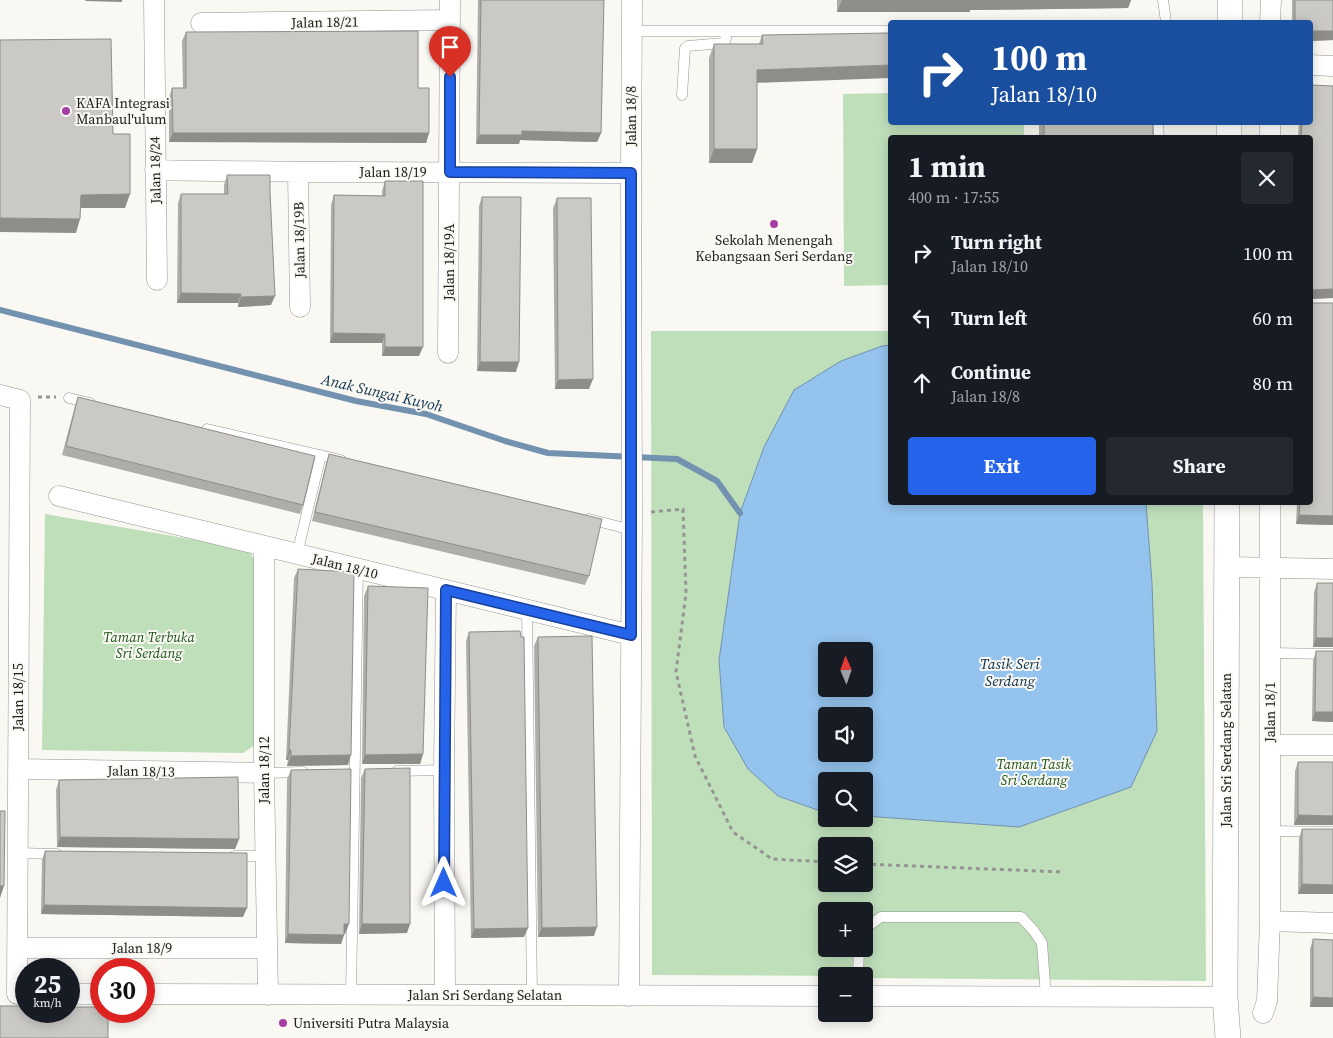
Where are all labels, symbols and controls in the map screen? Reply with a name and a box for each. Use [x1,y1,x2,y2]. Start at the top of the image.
street label: Jalan 18/21 [290,11,359,33]
pin [429,26,471,77]
icon: arrive [436,33,464,61]
text: 100 m [991,34,1087,82]
icon: right [908,40,973,105]
text: Jalan 18/10 [991,79,1097,109]
street label: Jalan 18/8 [621,86,641,147]
place label: KAFA Integrasi Manbaul'ulum [76,93,170,129]
marker: KAFA Integrasi Manbaul'ulum [60,105,72,117]
street label: Jalan 18/24 [144,136,166,205]
text: 1 min [908,146,986,187]
button: close [1241,152,1293,204]
street label: Jalan 18/19 [358,162,427,182]
text: 400 m · 17:55 [908,186,999,208]
street label: Jalan 18/19B [288,202,310,279]
marker: Sekolah Menengah Kebangsaan Seri Serdang [768,218,780,230]
street label: Jalan 18/19A [439,223,459,301]
text: Turn right [951,229,1042,255]
place label: Sekolah Menengah Kebangsaan Seri Serdang [695,230,853,266]
icon: right [908,239,936,267]
text: 100 m [1243,240,1293,266]
text: Jalan 18/10 [951,255,1028,277]
icon: left [908,304,936,332]
text: Turn left [951,305,1027,331]
text: 60 m [1252,305,1293,331]
text: Continue [951,359,1031,385]
water label: Anak Sungai Kuyoh [318,368,445,417]
icon: ahead [908,369,936,397]
text: 80 m [1252,370,1293,396]
text: Jalan 18/8 [951,385,1020,407]
button: Exit [908,437,1096,495]
button: Share [1106,437,1293,495]
street label: Jalan 18/10 [309,548,380,584]
park label: Taman Terbuka Sri Serdang [103,627,195,663]
north arrow [818,642,872,698]
map controls [818,642,873,1022]
water label: Tasik Seri Serdang [980,653,1040,691]
street label: Jalan 18/15 [8,663,28,732]
street label: Jalan Sri Serdang Selatan [1216,672,1236,828]
street label: Jalan 18/1 [1260,682,1280,743]
button: sound [818,707,873,762]
street label: Jalan 18/12 [254,736,274,805]
park label: Taman Tasik Sri Serdang [997,754,1072,790]
street label: Jalan 18/13 [106,760,175,782]
button: search [818,772,873,827]
button: layers [818,837,873,892]
position arrow [417,856,469,908]
button: + [818,902,873,957]
street label: Jalan 18/9 [111,938,172,958]
speed limit sign: 30 [90,958,155,1023]
text: 25 [34,967,61,1001]
button: − [818,967,873,1022]
street label: Jalan Sri Serdang Selatan [407,985,563,1005]
text: km/h [33,995,62,1011]
place label: Universiti Putra Malaysia [293,1013,450,1033]
marker: Universiti Putra Malaysia [277,1017,289,1029]

